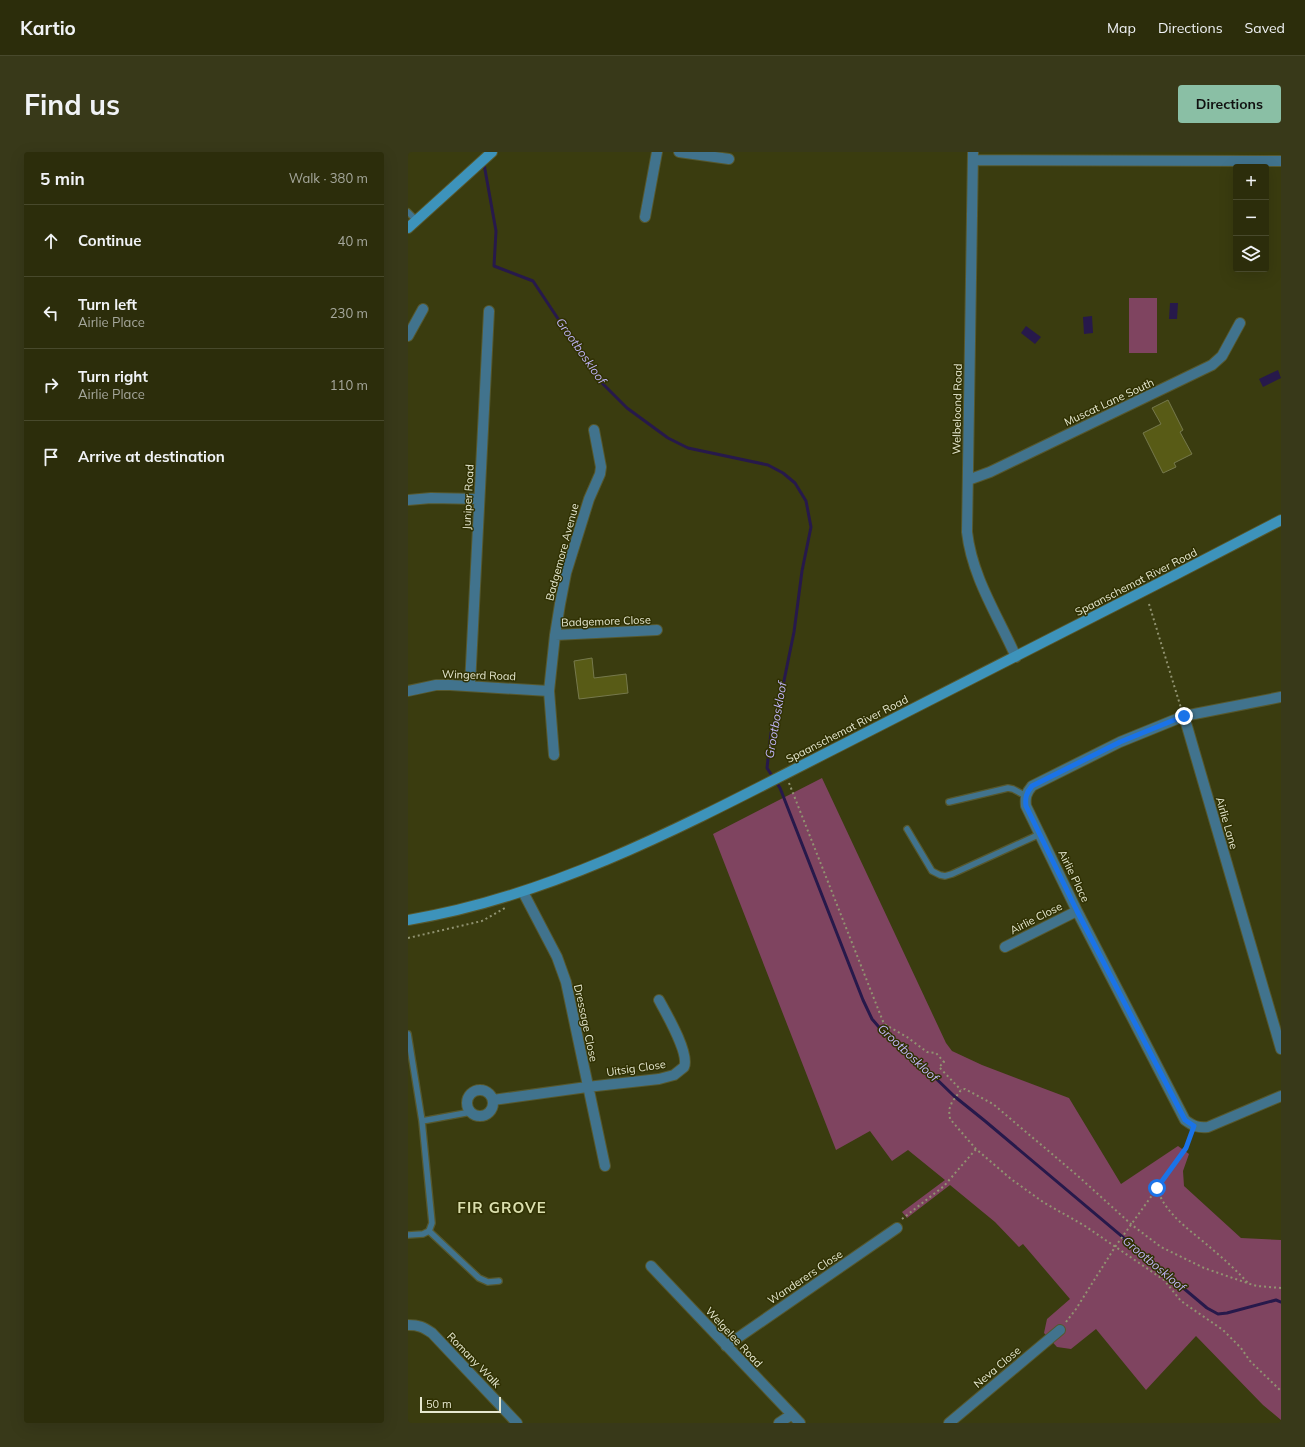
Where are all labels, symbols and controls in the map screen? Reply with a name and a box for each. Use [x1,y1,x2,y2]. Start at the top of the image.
text: Kartio [20,16,76,40]
text: Map [1107,19,1136,37]
text: Directions [1158,19,1223,37]
text: Saved [1245,19,1285,37]
button: Directions [1178,85,1281,123]
text: Find us [24,87,120,122]
map controls [1233,164,1269,272]
button: + [1233,164,1269,200]
text: 5 min [40,168,85,189]
text: Walk · 380 m [289,170,368,186]
button: − [1233,200,1269,236]
icon: ahead [40,230,62,252]
text: Continue [78,231,141,250]
text: 40 m [338,233,368,249]
button: layers [1233,236,1269,272]
text: Turn left [78,295,137,314]
icon: left [40,302,62,324]
text: 230 m [330,305,368,321]
text: Airlie Place [78,314,145,330]
water label: Grootboskloof [553,315,611,388]
street label: Welbeloond Road [949,363,965,455]
text: Turn right [78,367,148,386]
icon: right [40,374,62,396]
street label: Muscat Lane South [1062,375,1156,429]
text: 110 m [330,377,368,393]
text: Airlie Place [78,386,145,402]
icon: arrive [40,446,62,468]
text: Arrive at destination [78,447,225,466]
street label: Juniper Road [459,464,477,530]
street label: Badgemore Avenue [542,502,582,602]
street label: Spaanschemat River Road [1073,545,1199,619]
street label: Badgemore Close [561,612,651,630]
street label: Wingerd Road [442,667,516,683]
water label: Grootboskloof [761,678,790,759]
street label: Spaanschemat River Road [784,692,910,766]
route end [1175,707,1193,725]
street label: Airlie Lane [1213,795,1241,851]
street label: Airlie Place [1055,848,1093,904]
street label: Airlie Close [1008,899,1064,937]
street label: Dressage Close [571,983,601,1063]
water label: Grootboskloof [875,1021,943,1086]
street label: Uitsig Close [605,1057,667,1079]
route start [1148,1179,1166,1197]
district label: FIR GROVE [457,1198,547,1217]
water label: Grootboskloof [1120,1233,1190,1296]
street label: Wanderers Close [765,1247,845,1307]
street label: Welgelee Road [703,1304,765,1370]
street label: Romany Walk [444,1329,504,1391]
street label: Neva Close [971,1343,1023,1391]
scale bar [420,1395,501,1414]
text: 50 m [426,1397,452,1411]

